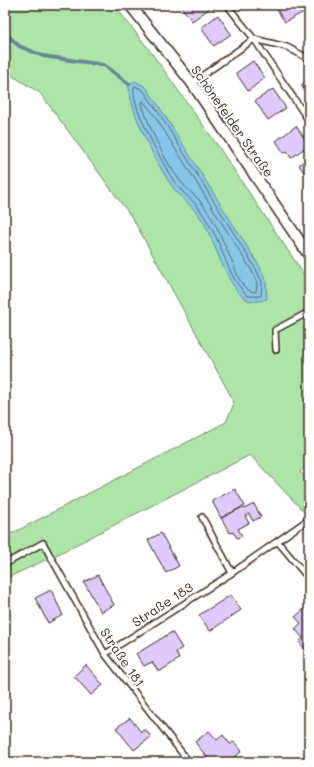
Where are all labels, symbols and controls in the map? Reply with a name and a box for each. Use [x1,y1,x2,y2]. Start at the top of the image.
street label: Schönefelder Straße [188,62,278,180]
street label: Straße 183 [128,578,196,630]
street label: Straße 181 [97,624,149,690]

